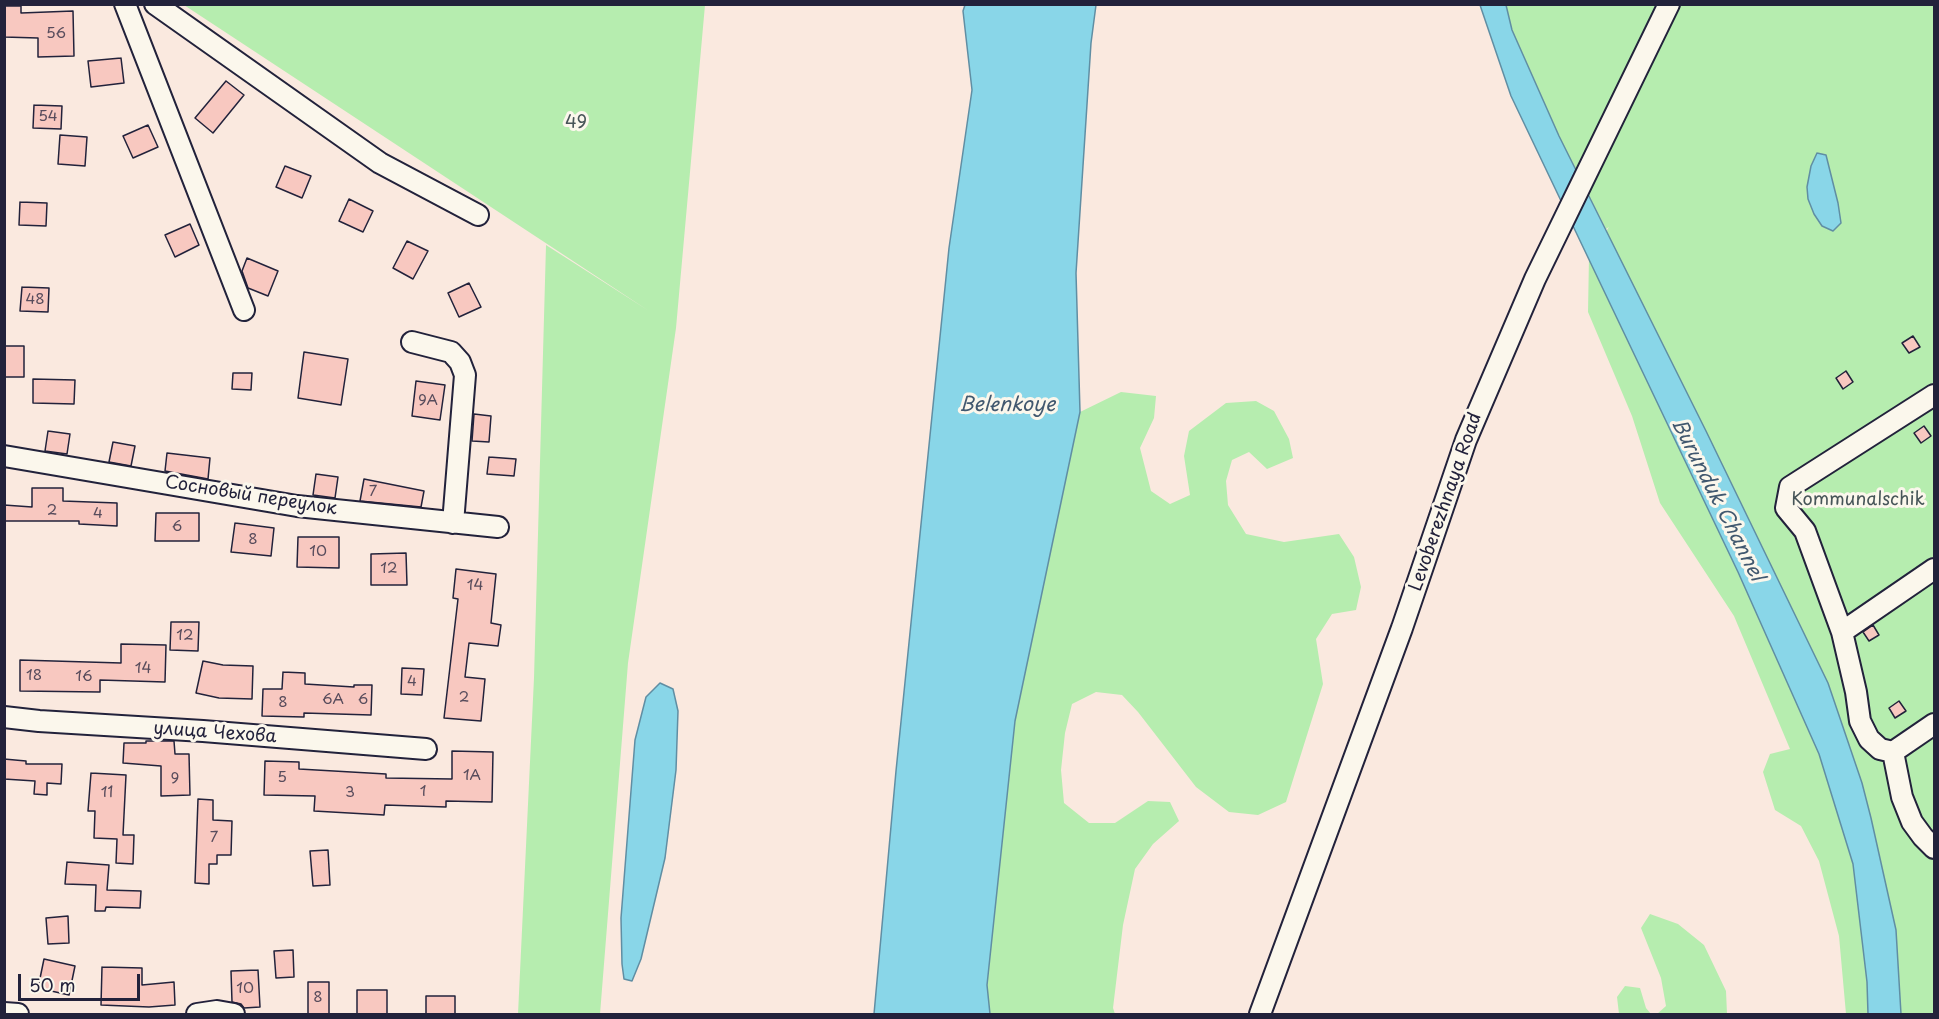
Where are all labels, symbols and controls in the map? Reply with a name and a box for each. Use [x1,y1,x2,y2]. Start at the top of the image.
house number: 56 [46,25,66,43]
house number: 54 [38,108,58,126]
park label: 49 [565,112,587,134]
house number: 48 [25,291,45,309]
house number: 9А [418,392,438,410]
water label: Belenkoye [959,393,1055,417]
street label: Levoberezhnaya Road [1405,410,1487,594]
water label: Burunduk Channel [1666,415,1768,585]
street label: Сосновый переулок [163,472,339,520]
house number: 7 [369,483,377,501]
park label: Kommunalschik [1791,489,1925,511]
house number: 2 [47,502,57,520]
house number: 4 [93,505,103,523]
house number: 6 [172,518,182,536]
house number: 8 [248,531,258,549]
house number: 10 [309,543,327,561]
house number: 12 [380,560,398,578]
house number: 14 [467,577,483,595]
house number: 12 [176,627,194,645]
house number: 14 [135,660,151,678]
house number: 18 [26,667,42,685]
house number: 16 [75,668,93,686]
house number: 4 [407,673,417,691]
house number: 2 [459,689,469,707]
house number: 6А [322,691,344,709]
house number: 6 [358,691,368,709]
house number: 8 [278,694,288,712]
street label: улица Чехова [153,718,277,748]
house number: 1А [463,767,481,785]
house number: 5 [277,769,287,787]
house number: 9 [171,770,179,788]
house number: 1 [420,783,426,801]
house number: 11 [101,784,113,802]
house number: 3 [345,784,355,802]
house number: 7 [210,829,218,847]
scale bar [21,962,142,1000]
text: 50 m [29,971,76,998]
house number: 10 [236,980,254,998]
house number: 8 [313,989,323,1007]

